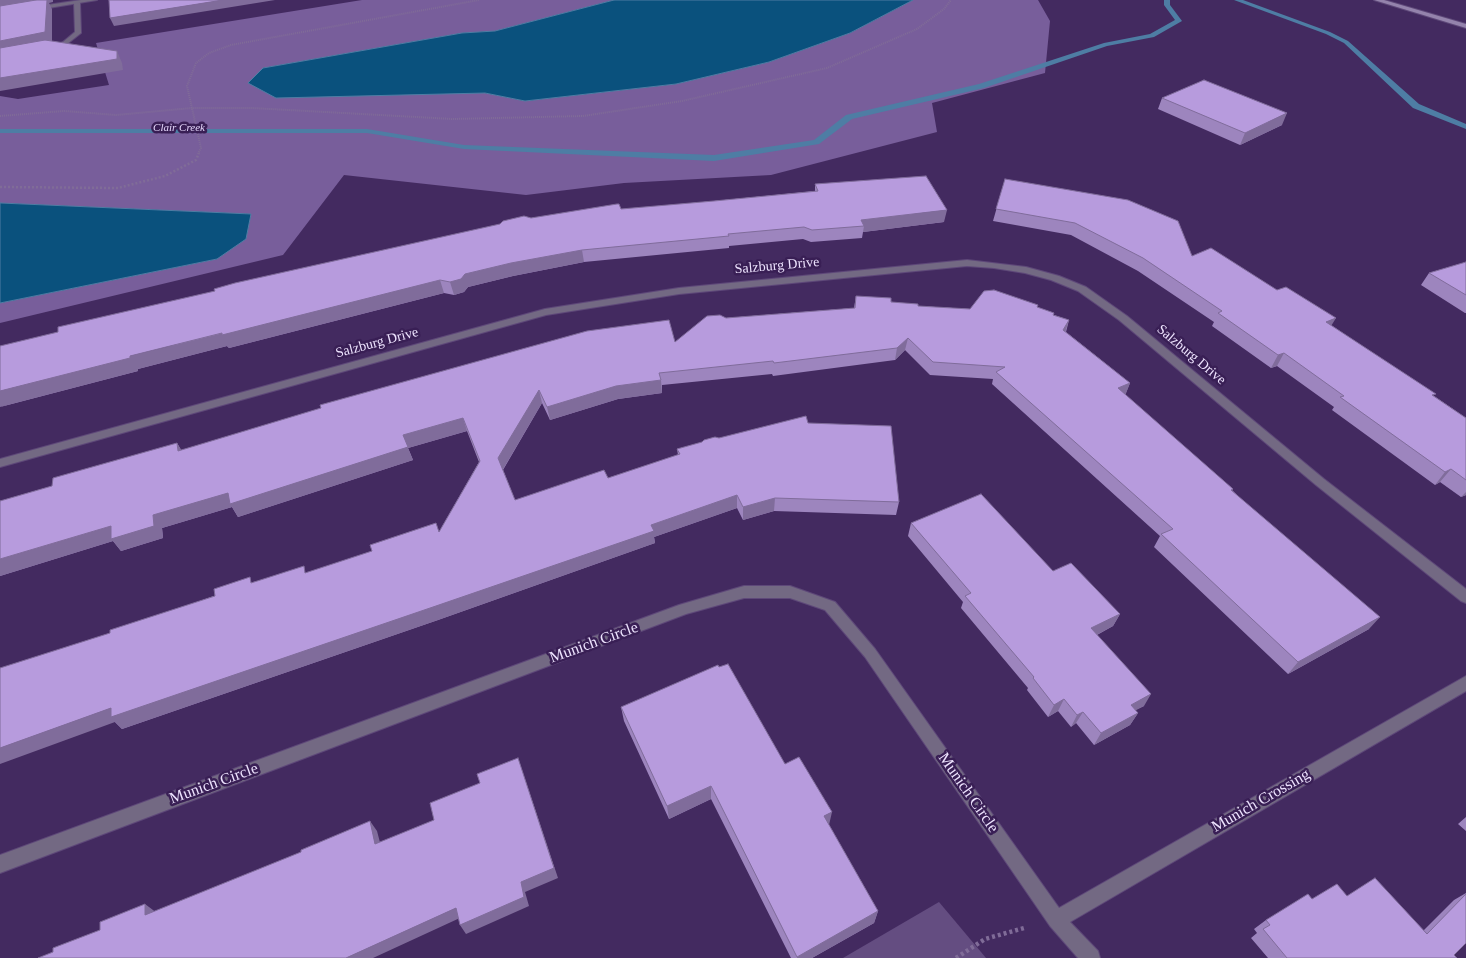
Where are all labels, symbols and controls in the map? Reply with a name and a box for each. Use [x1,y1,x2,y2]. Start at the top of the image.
park label: Clair Creek [153,121,205,135]
street label: Salzburg Drive [734,254,820,278]
street label: Salzburg Drive [1153,321,1229,389]
street label: Salzburg Drive [334,324,420,362]
street label: Munich Circle [547,618,641,668]
street label: Munich Circle [934,749,1002,837]
street label: Munich Circle [167,759,261,809]
street label: Munich Crossing [1208,765,1314,837]

